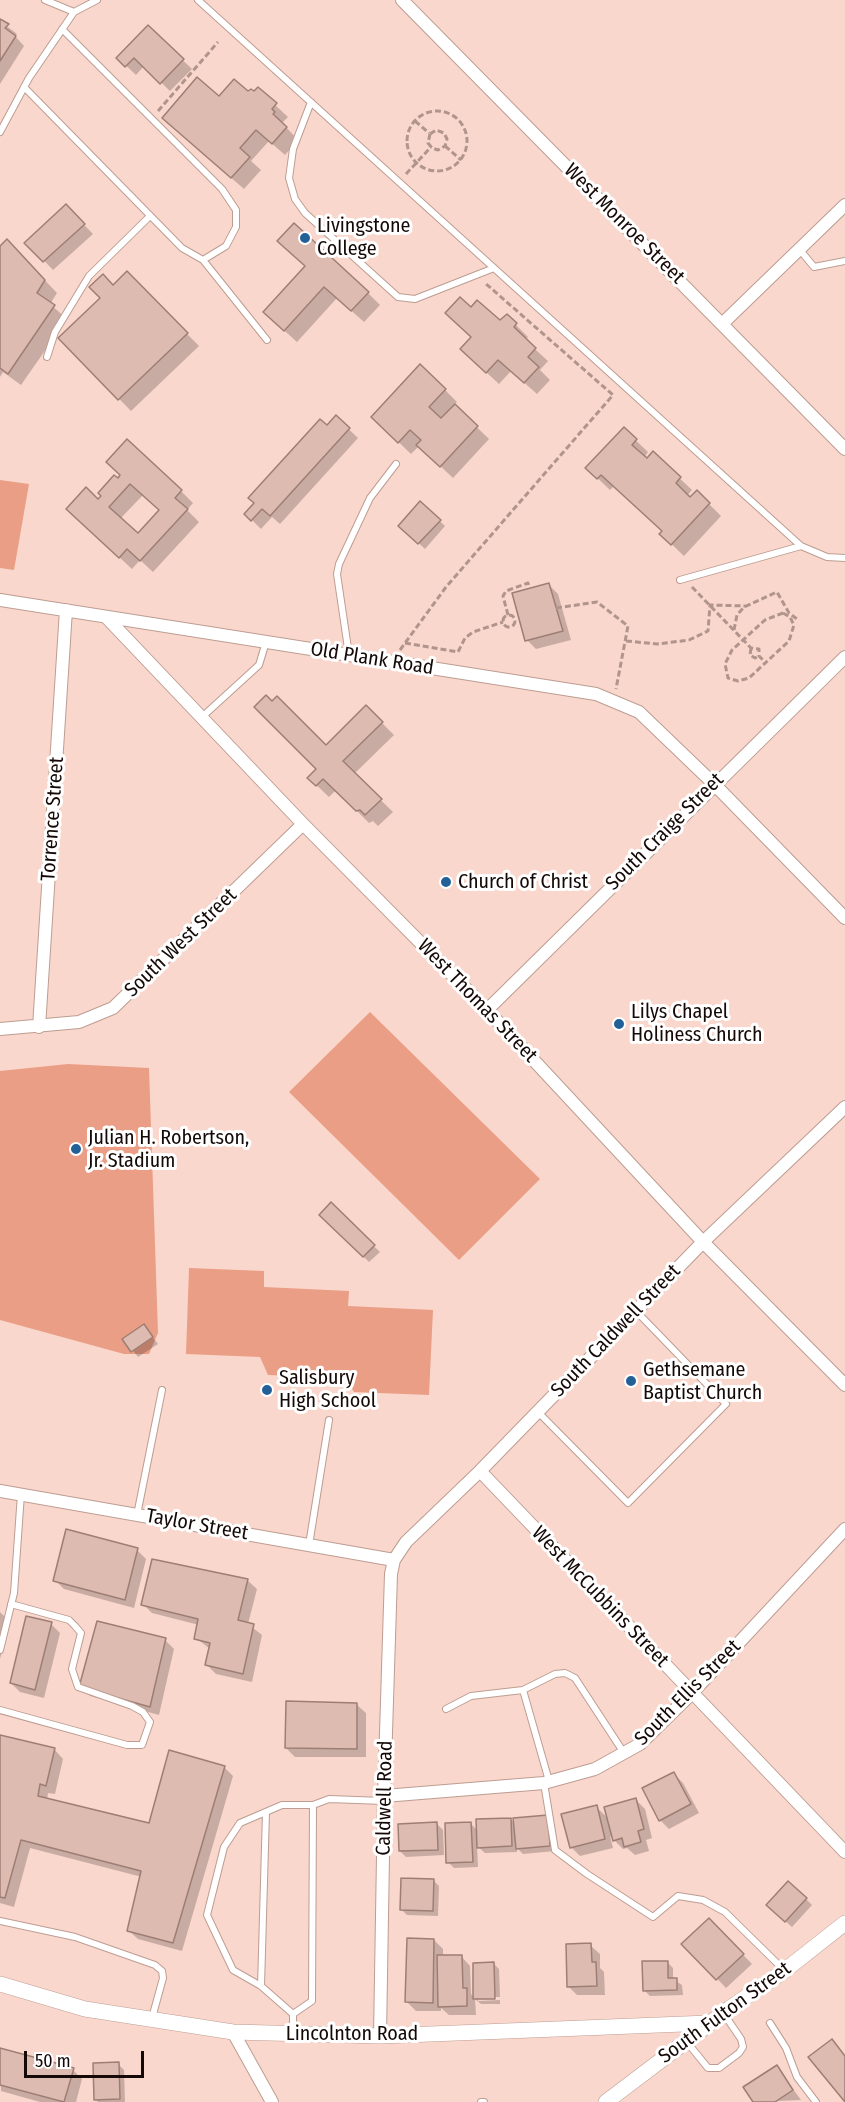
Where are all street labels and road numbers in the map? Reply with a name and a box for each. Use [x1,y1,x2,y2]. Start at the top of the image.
street label: West Monroe Street [559,159,689,289]
street label: Old Plank Road [309,637,435,681]
street label: Torrence Street [37,756,69,882]
street label: South Craige Street [601,768,729,896]
street label: South West Street [120,884,242,1002]
street label: West Thomas Street [412,934,542,1068]
street label: South Caldwell Street [546,1260,686,1402]
street label: Taylor Street [144,1504,250,1546]
street label: West McCubbins Street [526,1521,674,1673]
street label: South Ellis Street [630,1635,746,1751]
street label: Caldwell Road [372,1740,398,1856]
street label: South Fulton Street [654,1957,796,2069]
street label: Lincolnton Road [286,2022,418,2046]

